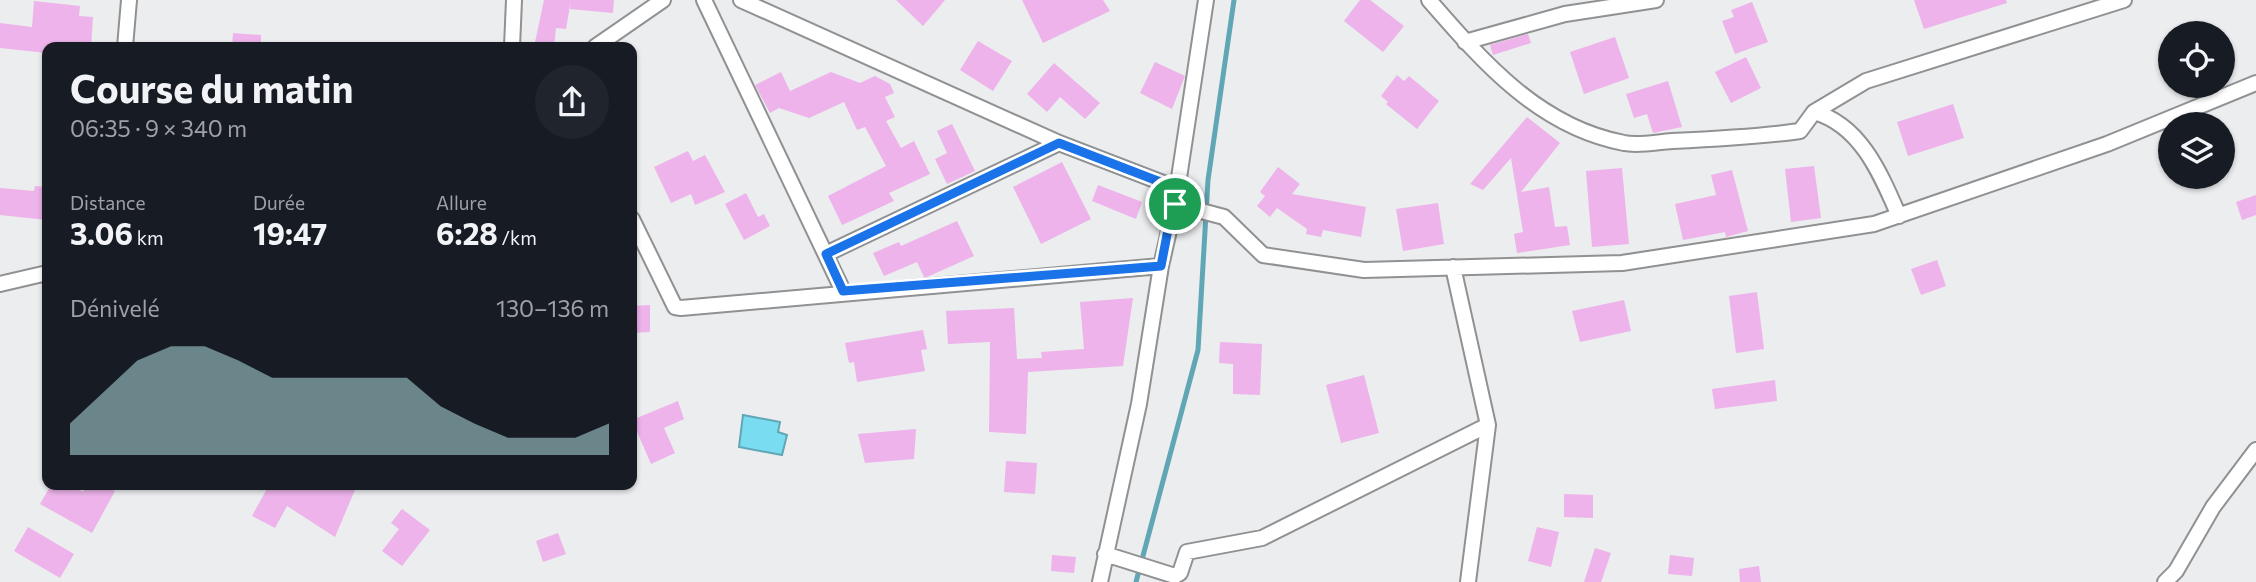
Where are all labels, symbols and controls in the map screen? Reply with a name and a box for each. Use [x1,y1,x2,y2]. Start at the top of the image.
map controls [2158,21,2235,189]
button: locate [2158,21,2235,98]
text: Course du matin [70,64,353,111]
button: share [535,65,609,139]
button: layers [2158,112,2235,189]
text: 06:35 · 9 × 340 m [70,114,247,142]
pin [1145,174,1205,234]
icon: arrive [1156,185,1194,223]
text: Distance [70,191,146,214]
text: Durée [253,191,305,214]
text: Allure [436,191,487,214]
text: 3.06 [70,214,133,251]
text: 19:47 [253,214,327,251]
text: 6:28 [436,214,498,251]
text: km [133,226,164,249]
text: /km [498,226,537,249]
text: Dénivelé [70,294,160,322]
text: 130–136 m [496,294,609,322]

